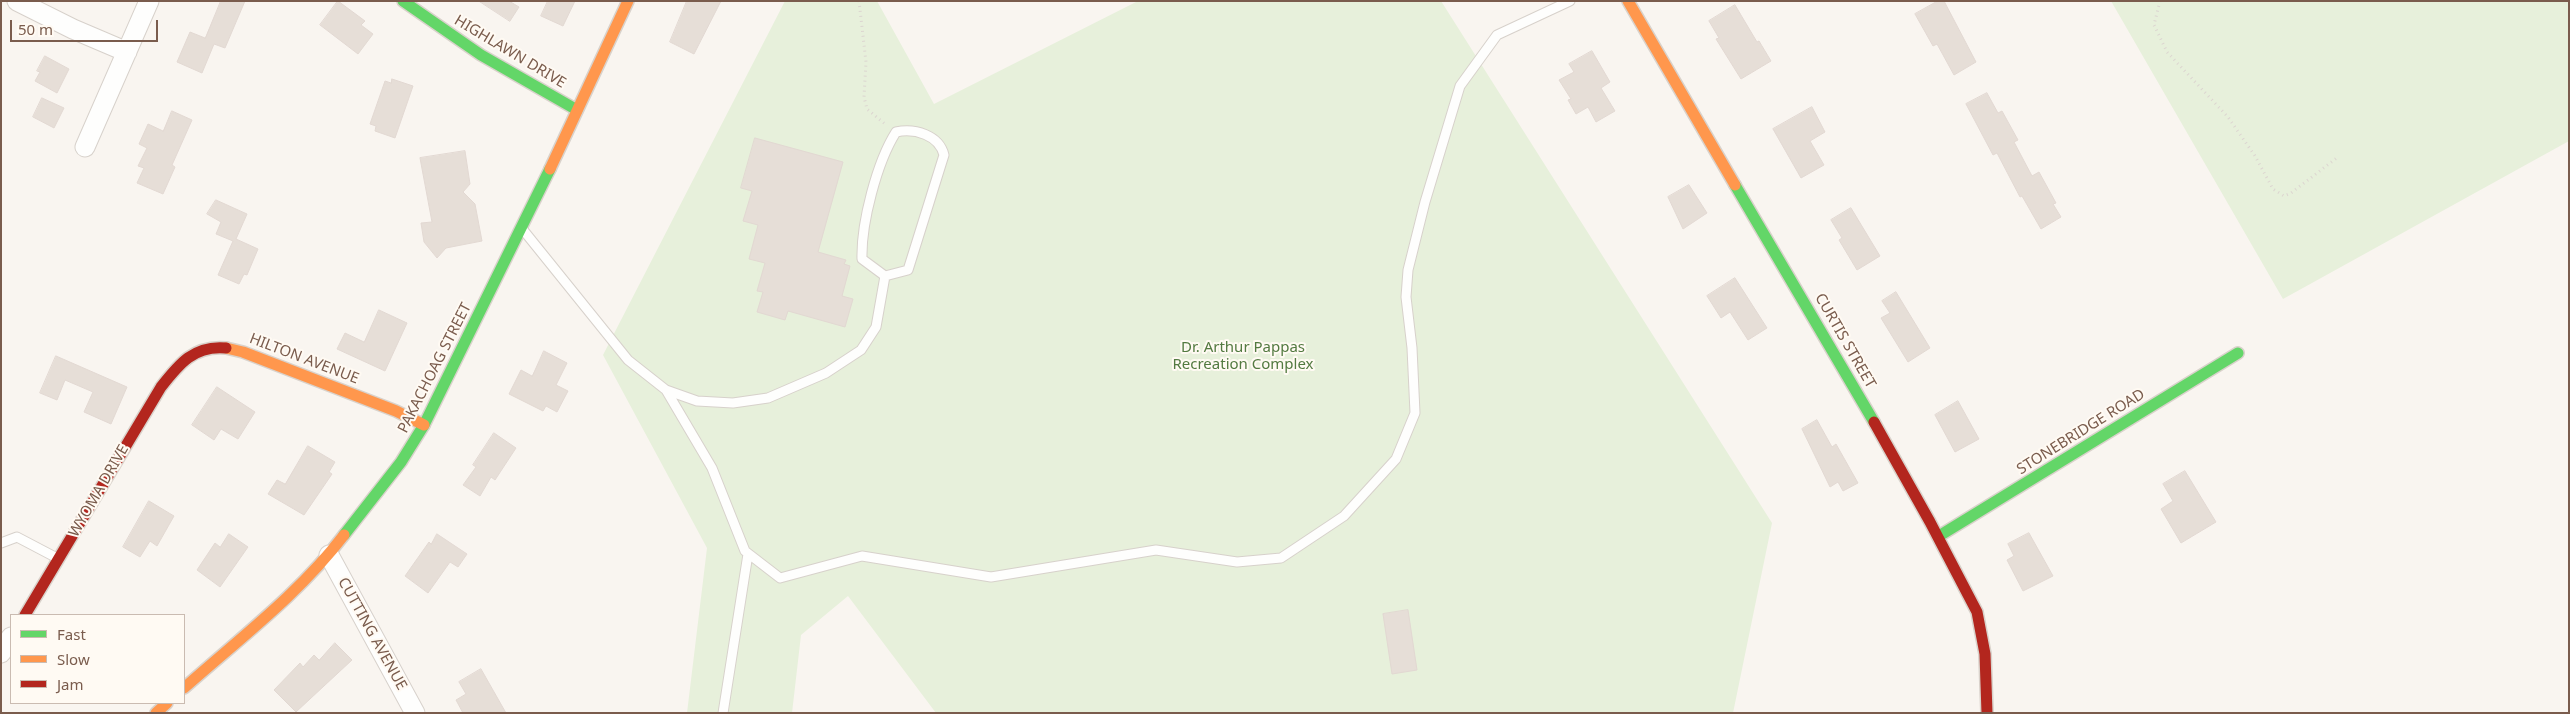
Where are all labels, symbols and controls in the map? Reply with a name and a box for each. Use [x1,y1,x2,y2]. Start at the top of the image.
scale bar [12,10,160,42]
street label: HIGHLAWN DRIVE [451,12,569,92]
text: 50 m [18,19,53,39]
street label: CURTIS STREET [1811,290,1879,392]
street label: PAKACHOAG STREET [394,300,476,436]
street label: HILTON AVENUE [247,330,361,388]
park label: Dr. Arthur Pappas Recreation Complex [1172,339,1314,374]
street label: STONEBRIDGE ROAD [2014,385,2148,479]
street label: WYOMA DRIVE [65,442,133,540]
street label: CUTTING AVENUE [334,575,410,693]
legend [10,614,185,704]
text: Fast [57,624,86,644]
text: Slow [57,649,90,669]
text: Jam [57,674,84,694]

